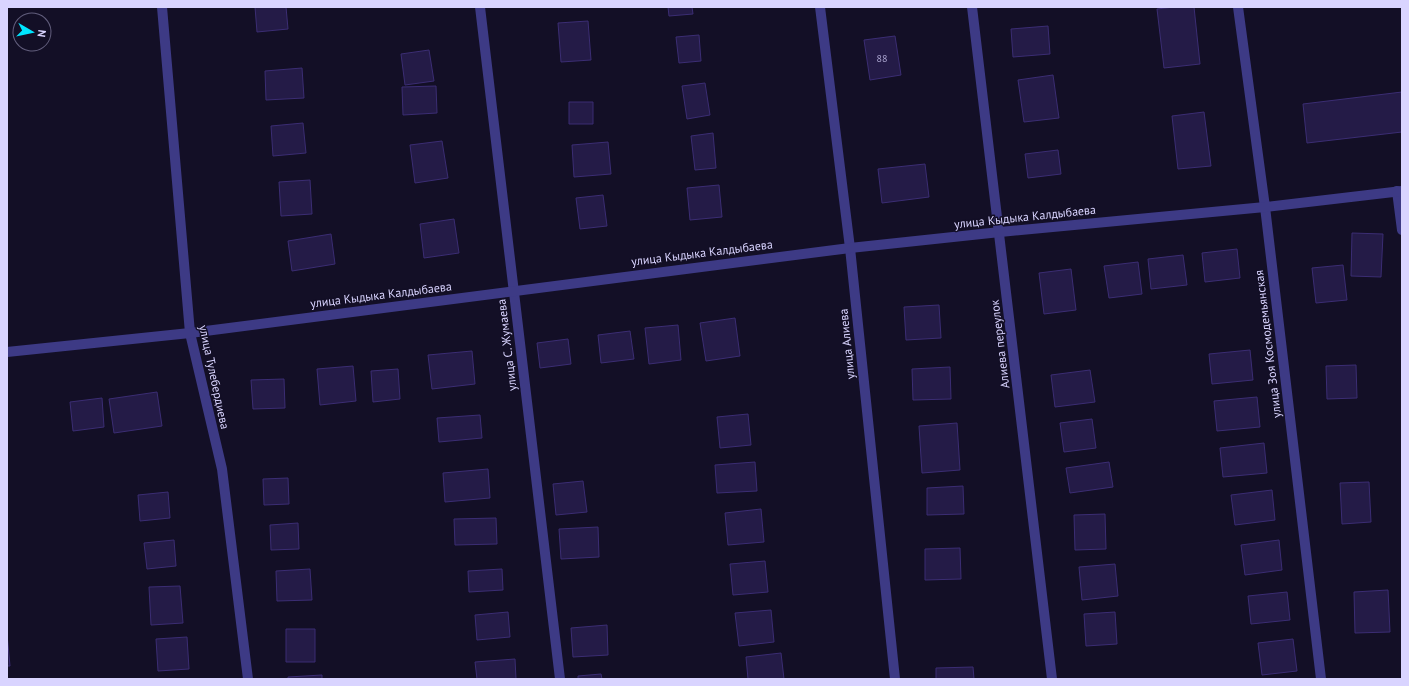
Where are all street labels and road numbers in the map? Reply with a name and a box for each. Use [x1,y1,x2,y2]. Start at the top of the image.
street label: улица Кыдыка Калдыбаева [953,202,1097,231]
street label: улица Кыдыка Калдыбаева [630,236,774,269]
street label: улица Зоя Космодемьянская [1251,269,1284,419]
street label: улица Кыдыка Калдыбаева [309,278,453,311]
street label: улица С. Жумаева [493,298,520,392]
street label: Алиева переулок [987,299,1012,389]
street label: улица Алиева [835,308,858,380]
street label: улица Тулебердиева [196,323,233,430]

